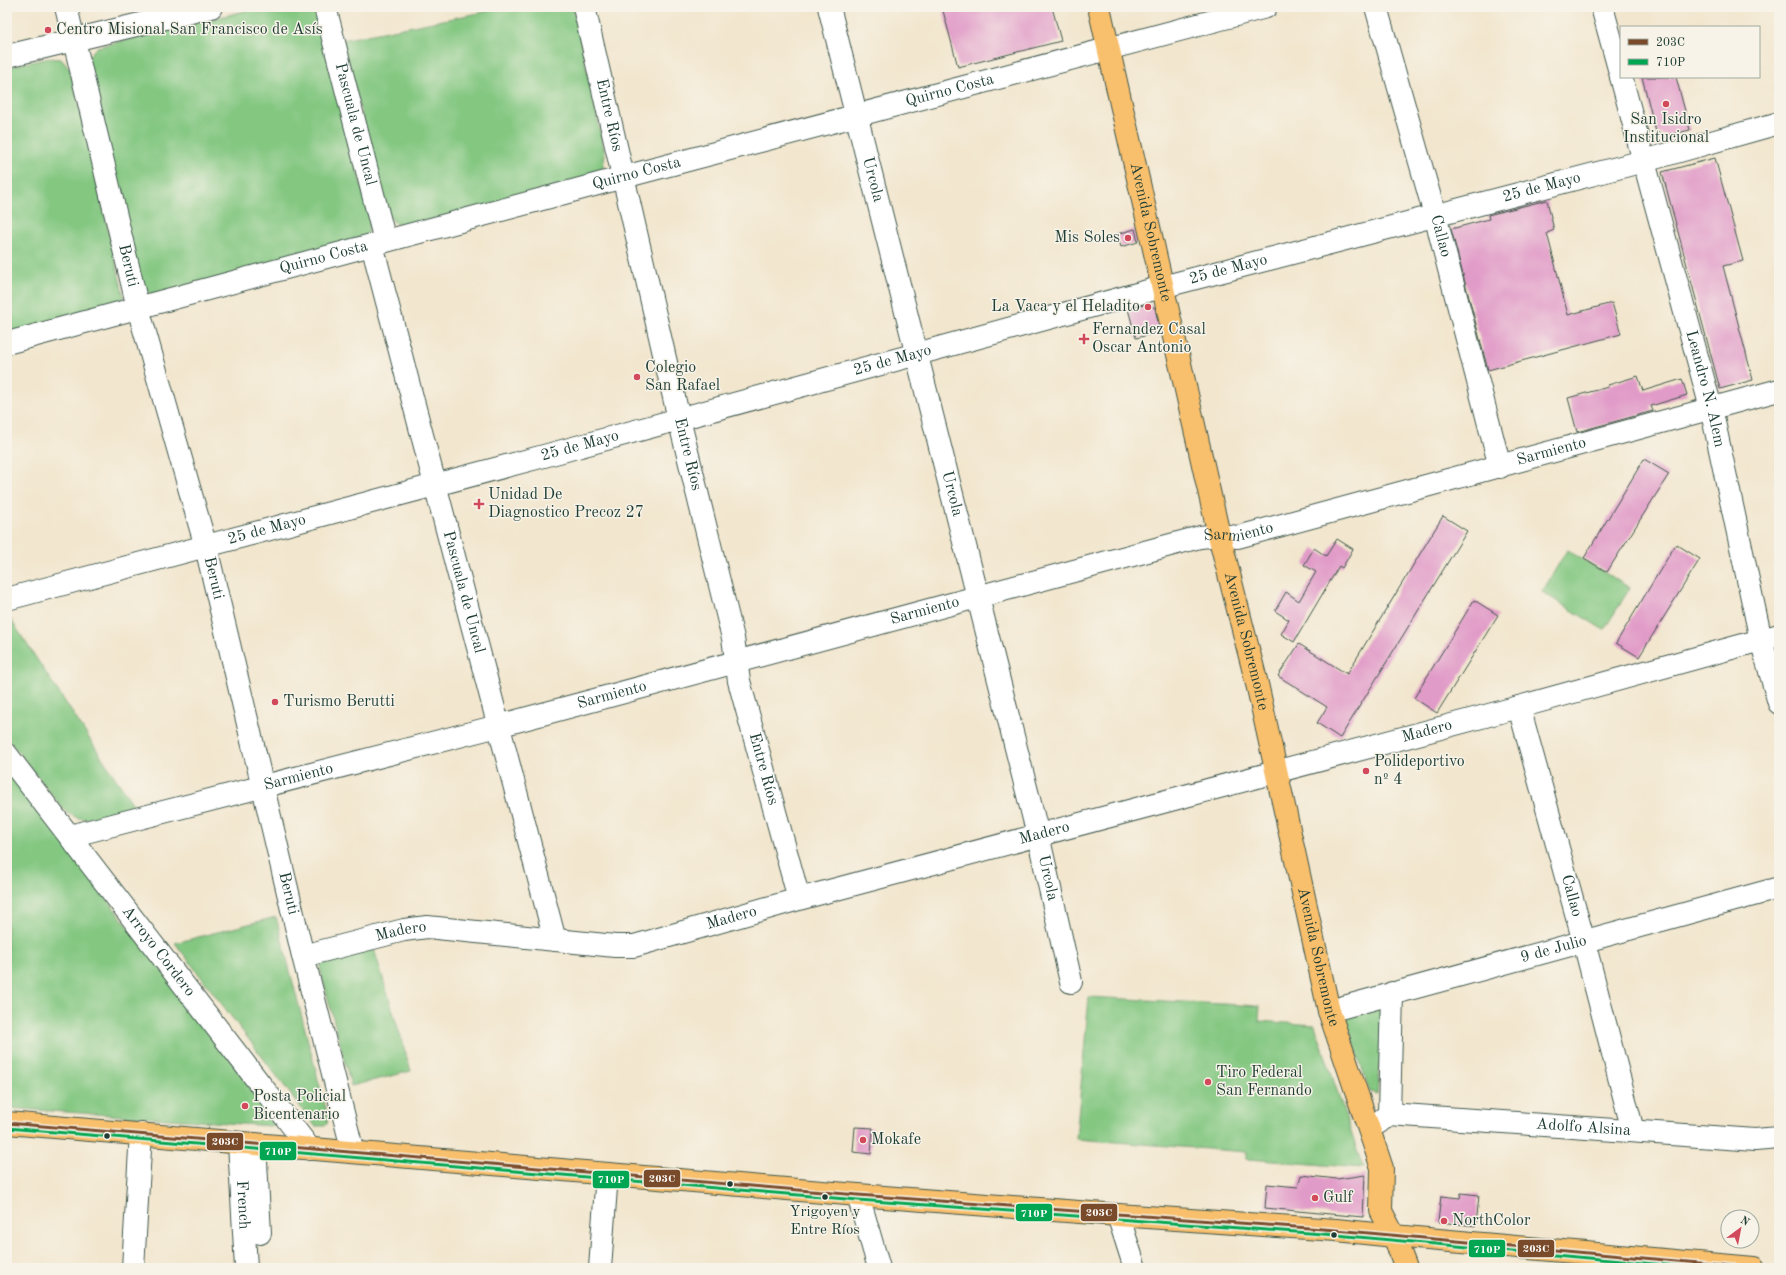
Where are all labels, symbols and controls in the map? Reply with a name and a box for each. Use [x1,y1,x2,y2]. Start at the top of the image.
place label: Centro Misional San Francisco de Asís [56,22,323,38]
marker: Centro Misional San Francisco de Asís [43,25,53,35]
legend [1620,26,1760,78]
text: 203C [1656,37,1685,49]
text: 710P [1656,57,1685,69]
street label: Pascuala de Uncal [332,61,378,187]
street label: Quirno Costa [904,71,996,110]
street label: Entre Ríos [593,77,625,153]
marker: San Isidro Institucional [1661,99,1671,109]
place label: San Isidro Institucional [1623,112,1709,146]
street label: Quirno Costa [591,154,683,193]
street label: Urcola [859,155,886,204]
street label: Avenida Sobremonte [1127,161,1174,303]
street label: 25 de Mayo [1501,170,1583,206]
street label: Callao [1427,213,1454,259]
place label: Mis Soles [1054,230,1120,246]
marker: Mis Soles [1123,233,1133,243]
street label: Quirno Costa [278,238,370,277]
street label: Beruti [115,243,141,289]
street label: 25 de Mayo [1188,252,1269,288]
place label: La Vaca y el Heladito [991,299,1140,315]
marker: La Vaca y el Heladito [1143,302,1153,312]
place label: Fernandez Casal Oscar Antonio [1092,322,1206,356]
street label: Leandro N. Alem [1682,329,1727,449]
marker: Fernandez Casal Oscar Antonio [1079,334,1089,344]
street label: 25 de Mayo [852,342,933,379]
place label: Colegio San Rafael [645,360,720,394]
marker: Colegio San Rafael [632,372,642,382]
street label: Entre Ríos [671,416,704,492]
street label: 25 de Mayo [539,428,621,464]
street label: Sarmiento [1515,435,1588,469]
street label: Urcola [938,469,965,518]
place label: Unidad De Diagnostico Precoz 27 [488,487,644,521]
marker: Unidad De Diagnostico Precoz 27 [473,498,485,510]
street label: 25 de Mayo [226,512,308,548]
street label: Sarmiento [1203,520,1275,545]
street label: Pascuala de Uncal [440,529,487,655]
street label: Beruti [201,555,226,601]
street label: Avenida Sobremonte [1221,570,1271,712]
street label: Sarmiento [889,594,961,628]
street label: Sarmiento [576,678,648,712]
place label: Turismo Berutti [283,694,395,710]
marker: Turismo Berutti [270,697,280,707]
street label: Madero [1400,717,1454,746]
street label: Entre Ríos [746,731,781,807]
place label: Polideportivo nº 4 [1374,754,1465,788]
street label: Sarmiento [262,761,335,794]
marker: Polideportivo nº 4 [1361,766,1371,776]
street label: Madero [1017,819,1071,848]
street label: Urcola [1035,854,1061,902]
street label: Beruti [275,870,301,916]
street label: Callao [1558,873,1585,919]
street label: Avenida Sobremonte [1294,886,1342,1029]
street label: Madero [705,903,759,933]
street label: Arroyo Cordero [119,904,198,1000]
street label: Madero [374,919,427,945]
street label: 9 de Julio [1519,933,1589,966]
place label: Tiro Federal San Fernando [1216,1065,1312,1099]
marker: Tiro Federal San Fernando [1203,1077,1213,1087]
place label: Posta Policial Bicentenario [253,1089,346,1123]
marker: Posta Policial Bicentenario [240,1101,250,1111]
street label: Adolfo Alsina [1536,1116,1632,1139]
unlabelled marker [102,1131,112,1141]
line badge: 203C [206,1132,244,1151]
place label: Mokafe [871,1132,921,1148]
marker: Mokafe [858,1135,868,1145]
text: 203C [212,1137,238,1148]
line badge: 710P [259,1141,297,1161]
text: 710P [265,1147,292,1158]
line badge: 203C [643,1169,681,1188]
line badge: 710P [592,1170,630,1189]
text: 203C [649,1174,675,1185]
text: 710P [598,1175,625,1186]
unlabelled marker [725,1179,735,1189]
street label: French [233,1180,252,1230]
place label: Gulf [1323,1190,1353,1206]
marker: Yrigoyen y Entre Ríos [820,1192,830,1202]
marker: Gulf [1310,1193,1320,1203]
line badge: 710P [1015,1203,1053,1222]
line badge: 203C [1080,1203,1118,1222]
place label: Yrigoyen y Entre Ríos [789,1205,861,1238]
text: 203C [1086,1208,1112,1219]
text: 710P [1021,1209,1048,1220]
north arrow [1720,1209,1760,1249]
place label: NorthColor [1452,1213,1531,1229]
text: N [1738,1215,1751,1229]
marker: NorthColor [1439,1216,1449,1226]
unlabelled marker [1329,1230,1339,1240]
line badge: 710P [1468,1239,1506,1258]
line badge: 203C [1517,1239,1555,1258]
text: 203C [1523,1244,1549,1255]
text: 710P [1474,1245,1501,1256]

